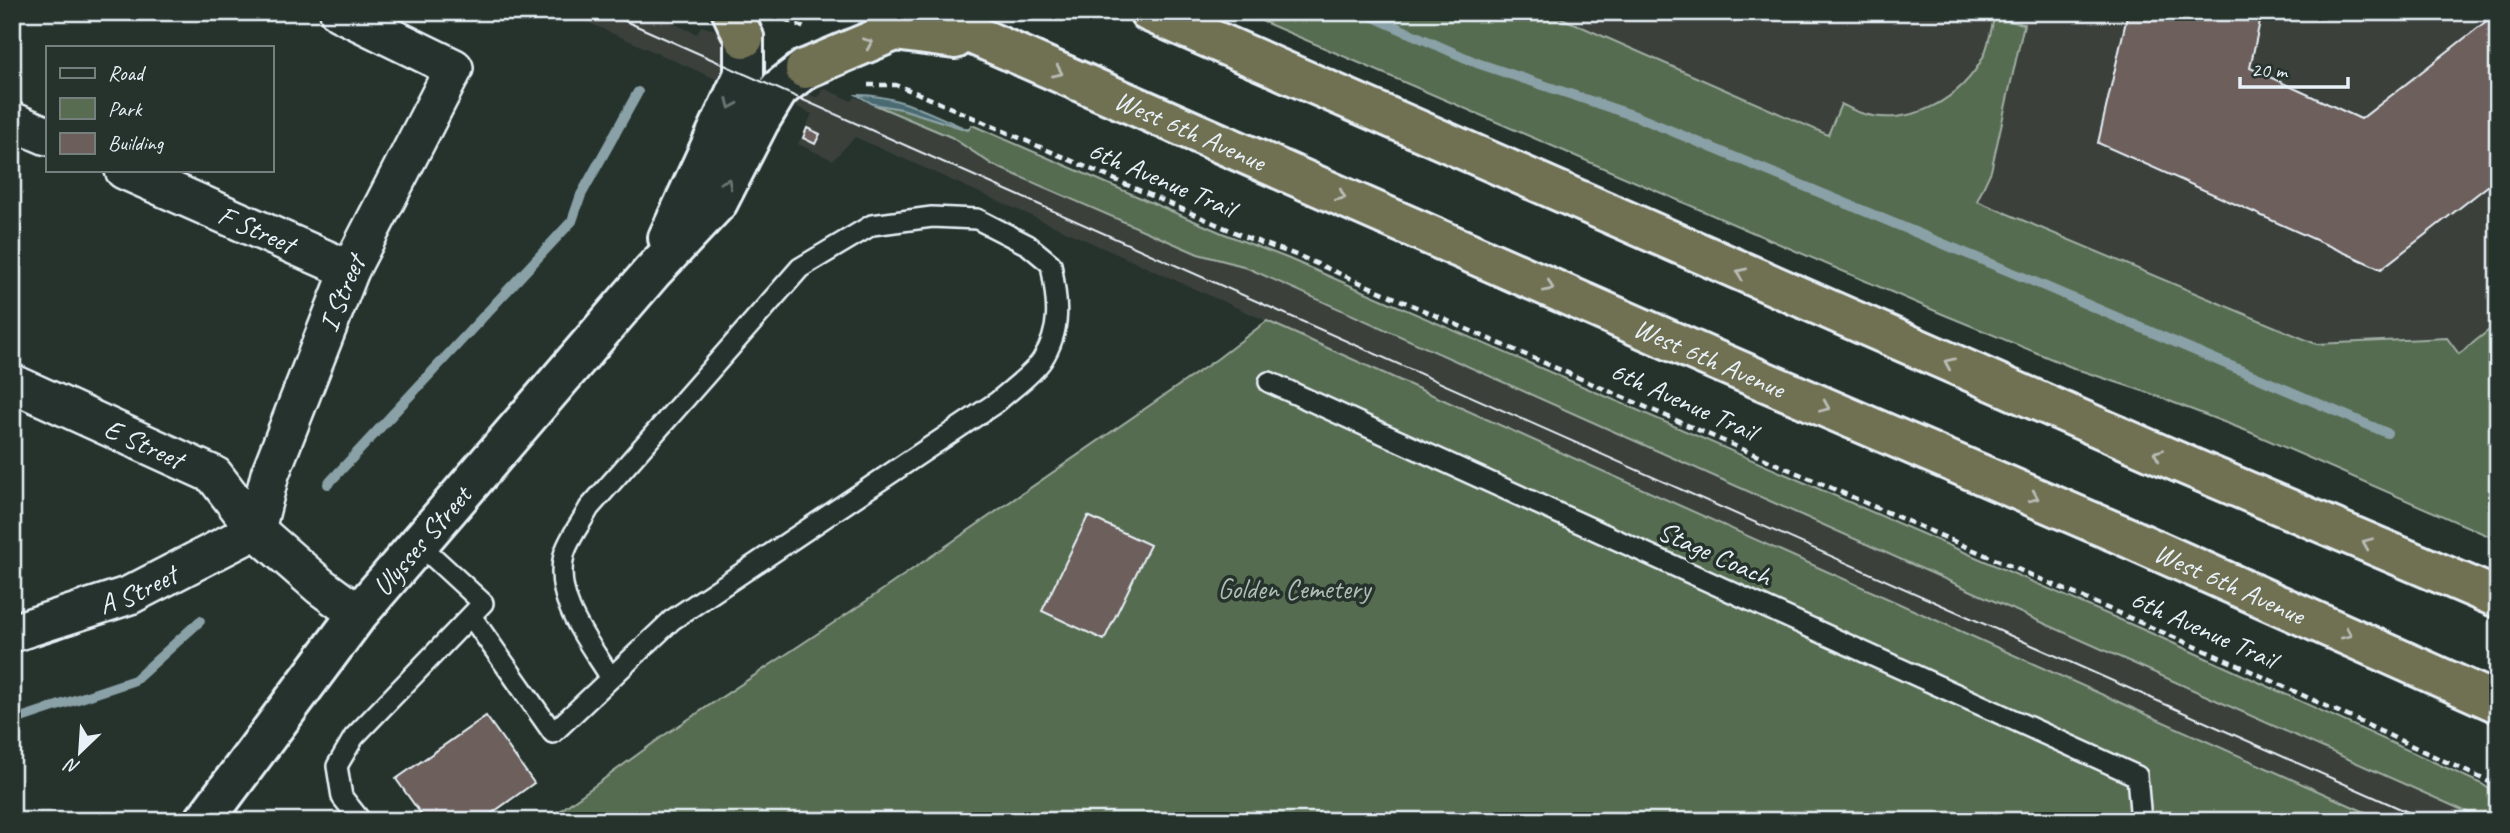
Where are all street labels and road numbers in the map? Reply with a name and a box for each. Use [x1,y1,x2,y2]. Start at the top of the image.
street label: West 6th Avenue [1109,82,1273,180]
street label: 6th Avenue Trail [1083,132,1245,227]
street label: F Street [213,197,303,263]
street label: I Street [311,246,374,336]
street label: West 6th Avenue [1629,310,1792,407]
street label: 6th Avenue Trail [1605,353,1767,450]
street label: E Street [99,411,192,478]
street label: Ulysses Street [365,477,480,603]
street label: Stage Coach [1653,513,1779,595]
street label: West 6th Avenue [2149,535,2312,633]
street label: A Street [94,555,186,622]
street label: 6th Avenue Trail [2125,581,2287,678]

